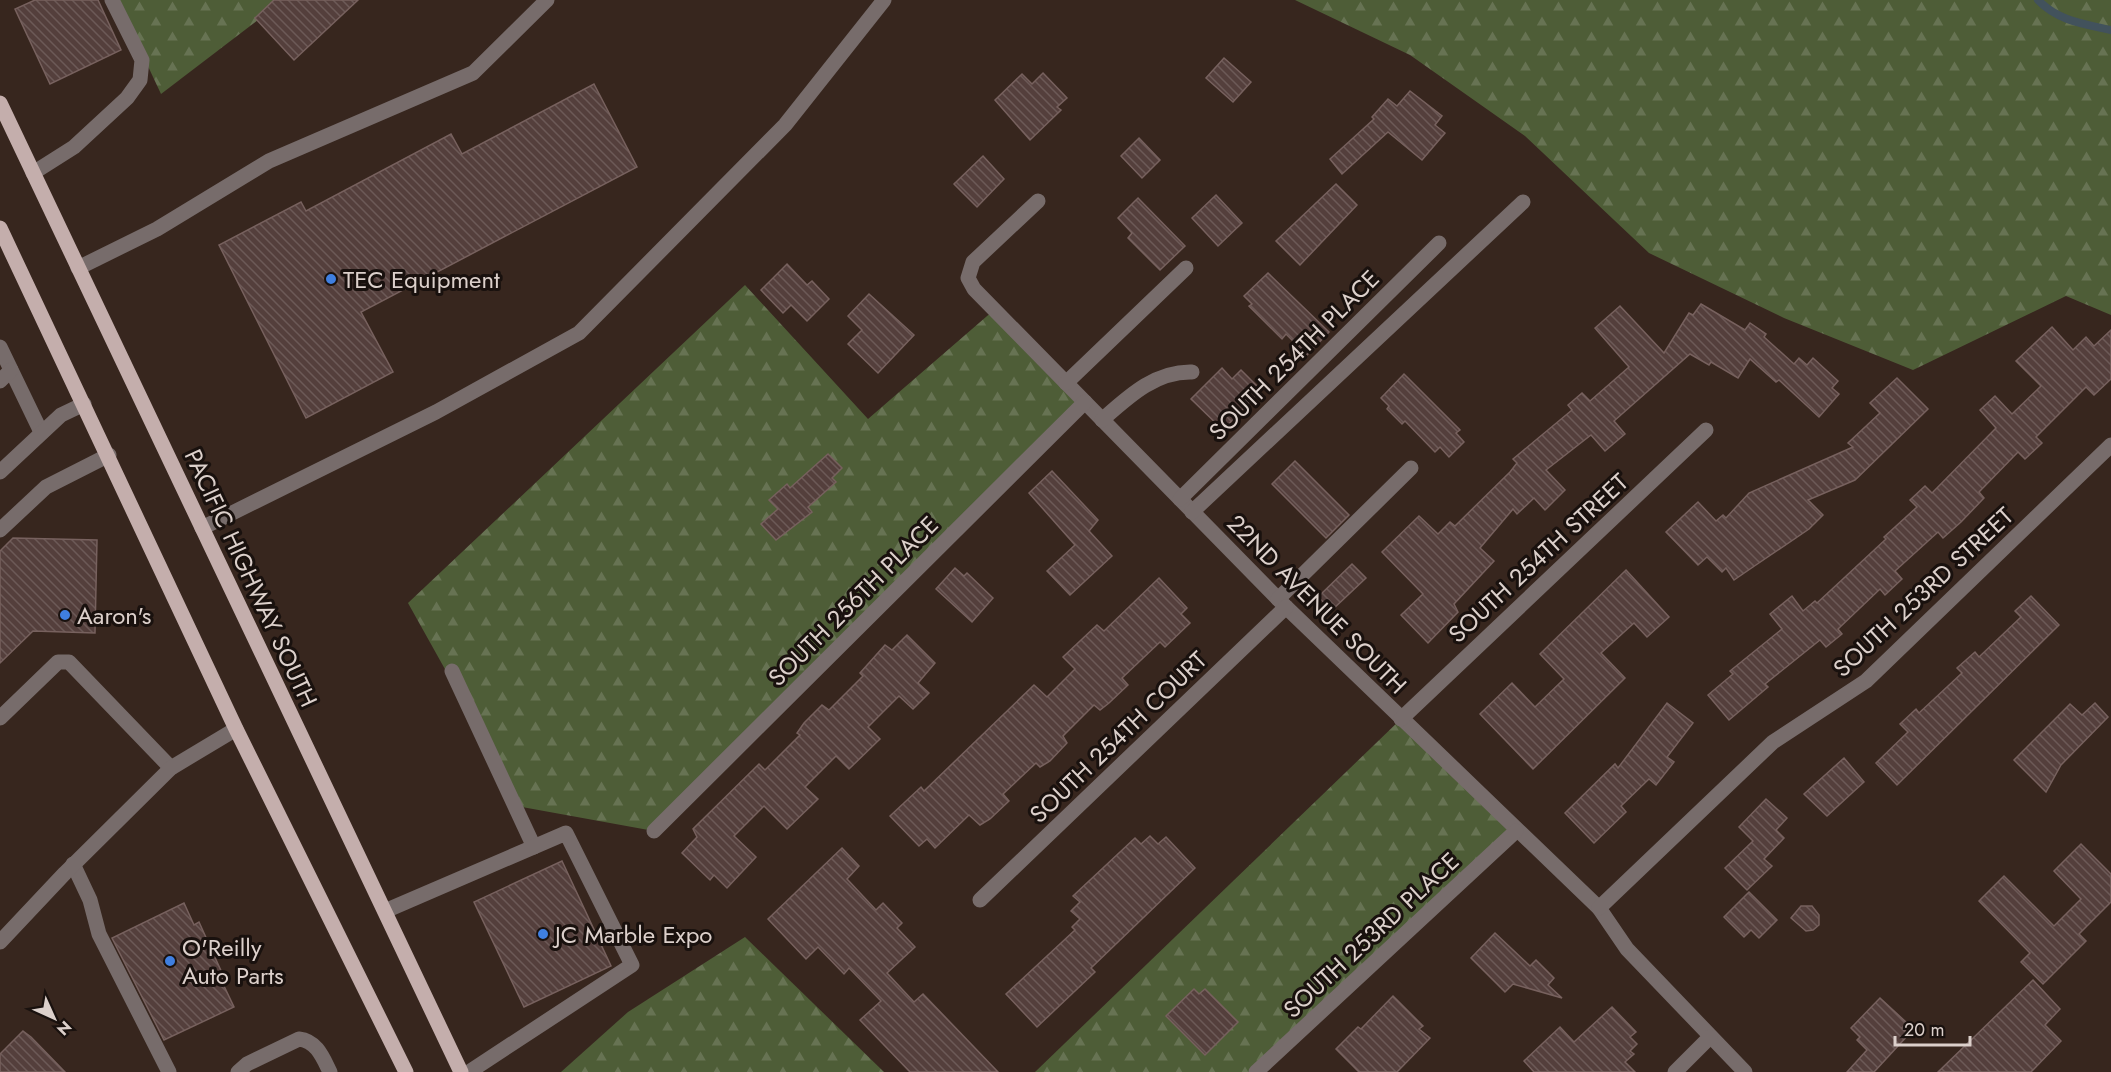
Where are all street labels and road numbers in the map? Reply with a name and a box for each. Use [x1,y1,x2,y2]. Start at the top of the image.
street label: SOUTH 254TH PLACE [1201,262,1387,448]
street label: PACIFIC HIGHWAY SOUTH [176,443,326,713]
street label: SOUTH 254TH STREET [1440,465,1636,651]
street label: SOUTH 253RD STREET [1825,499,2021,685]
street label: 22ND AVENUE SOUTH [1219,506,1415,702]
street label: SOUTH 256TH PLACE [760,508,946,694]
street label: SOUTH 254TH COURT [1022,643,1214,831]
street label: SOUTH 253RD PLACE [1275,844,1467,1026]

